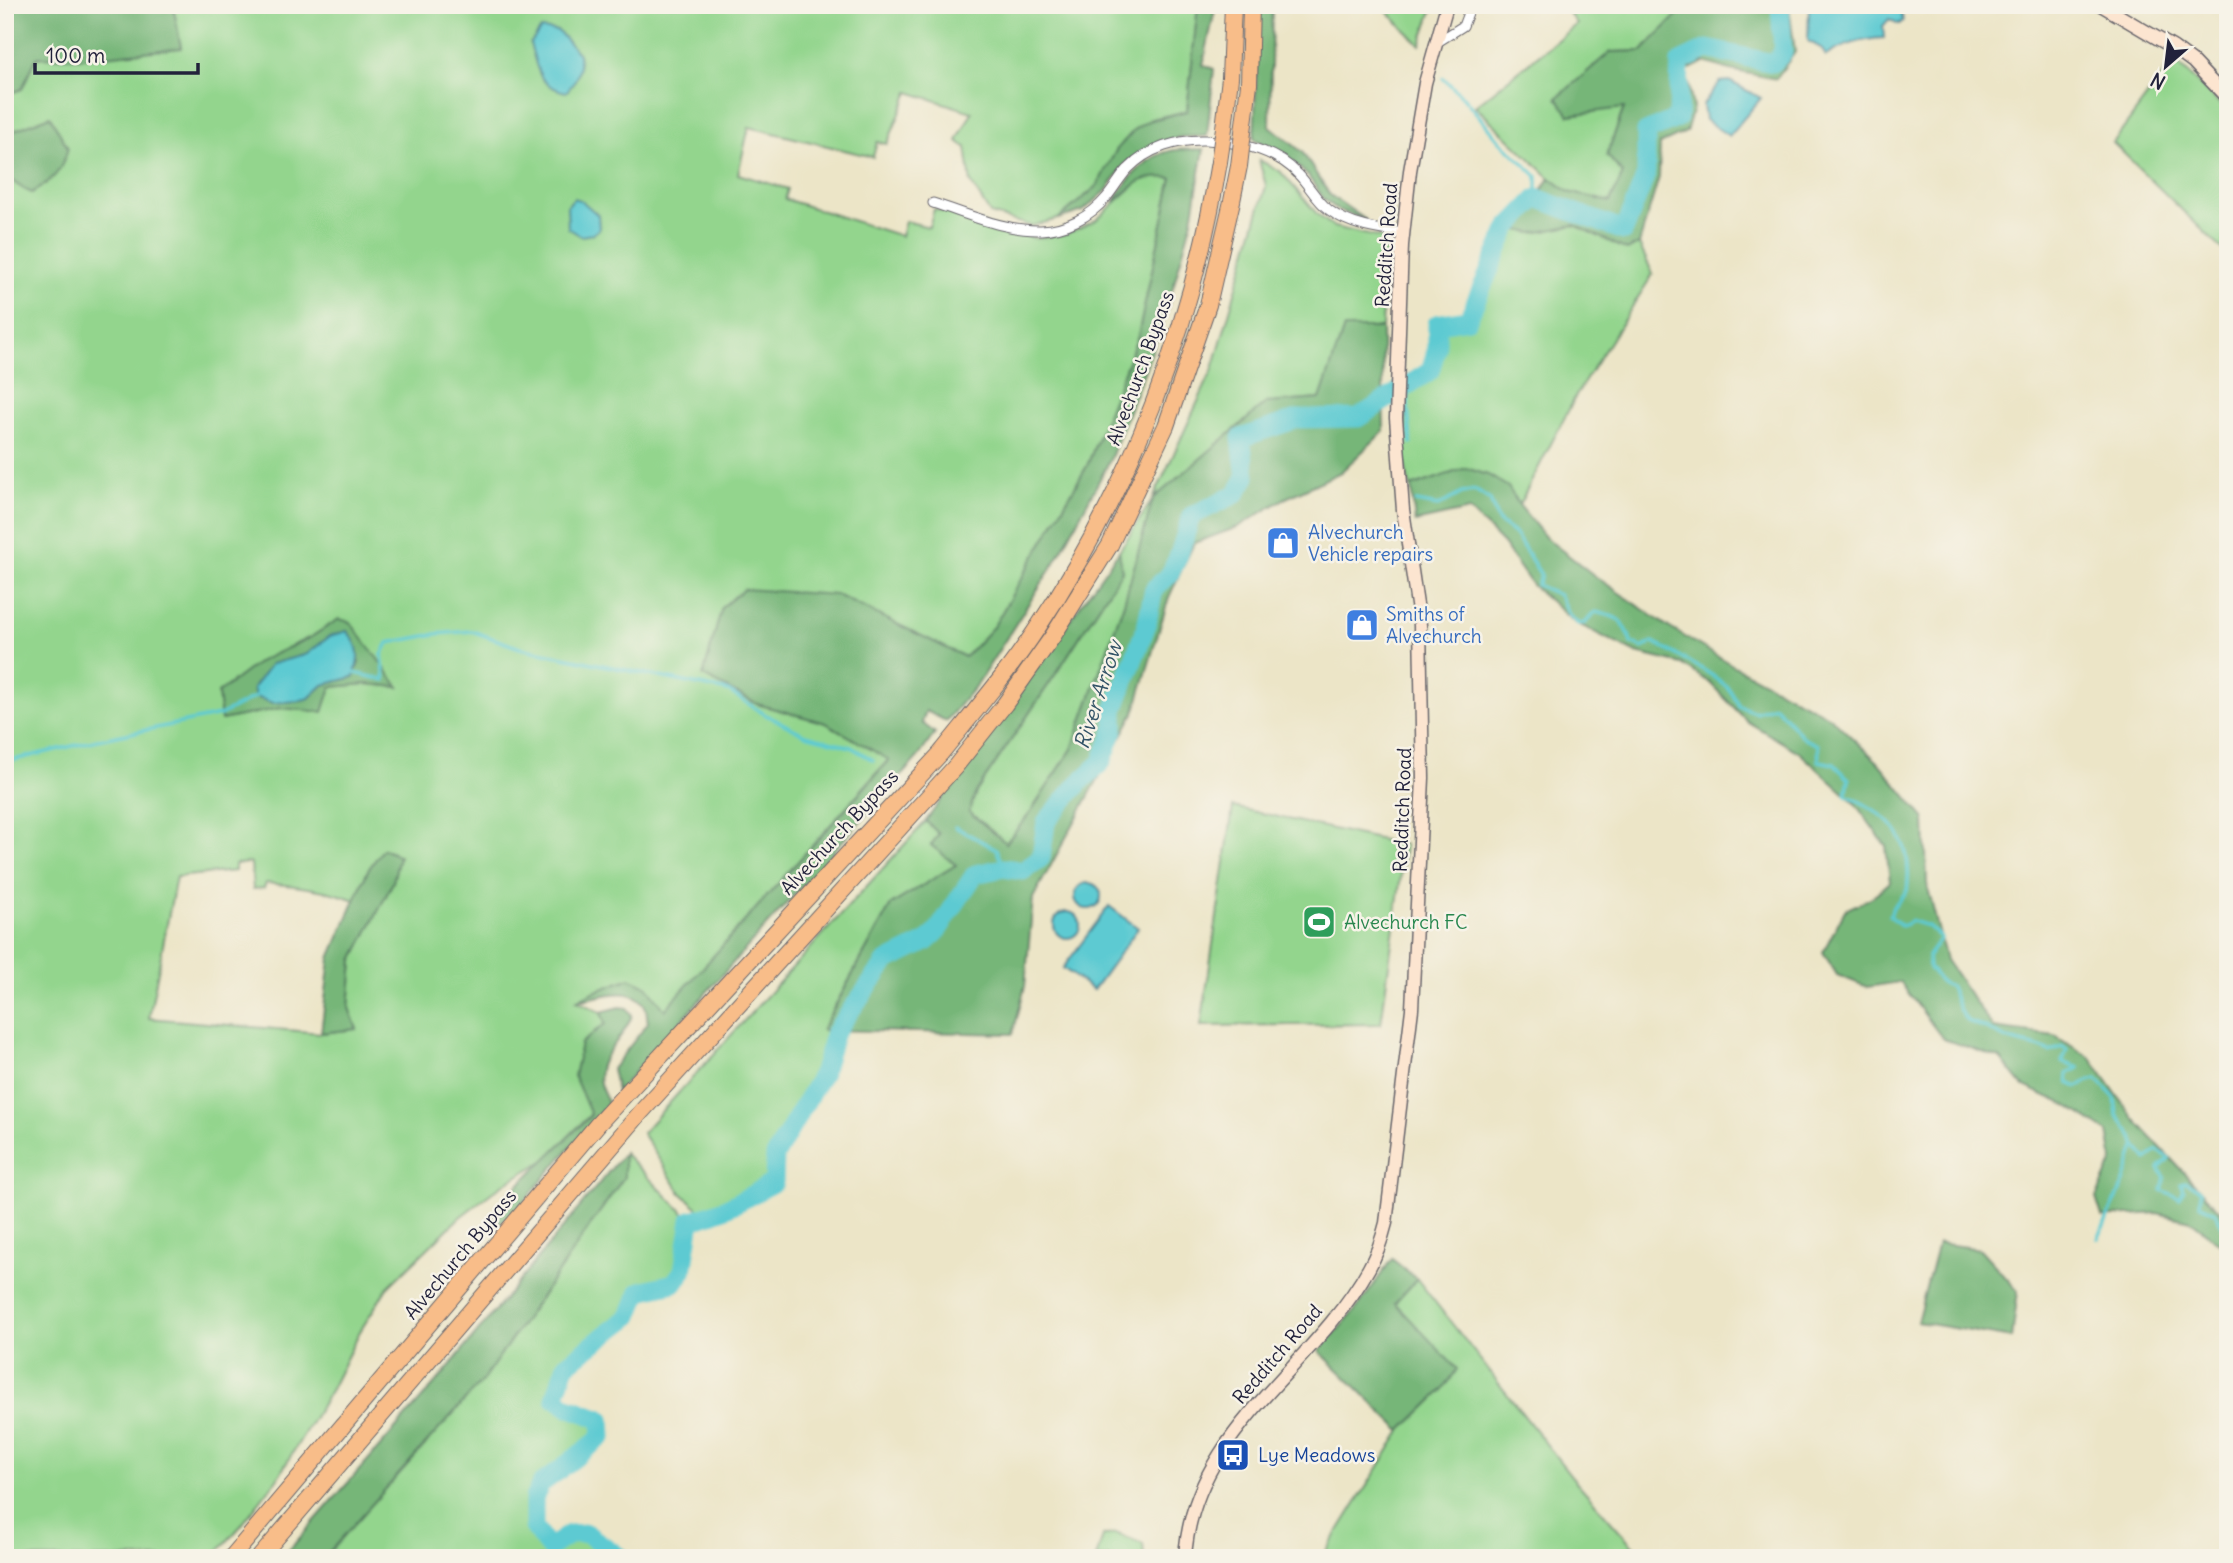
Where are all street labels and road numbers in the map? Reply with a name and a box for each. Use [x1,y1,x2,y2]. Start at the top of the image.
street label: Redditch Road [1370,182,1402,308]
street label: Alvechurch Bypass [1101,288,1179,448]
street label: Redditch Road [1388,747,1416,873]
street label: Alvechurch Bypass [775,764,903,900]
street label: Alvechurch Bypass [399,1184,521,1324]
street label: Redditch Road [1227,1299,1327,1409]

